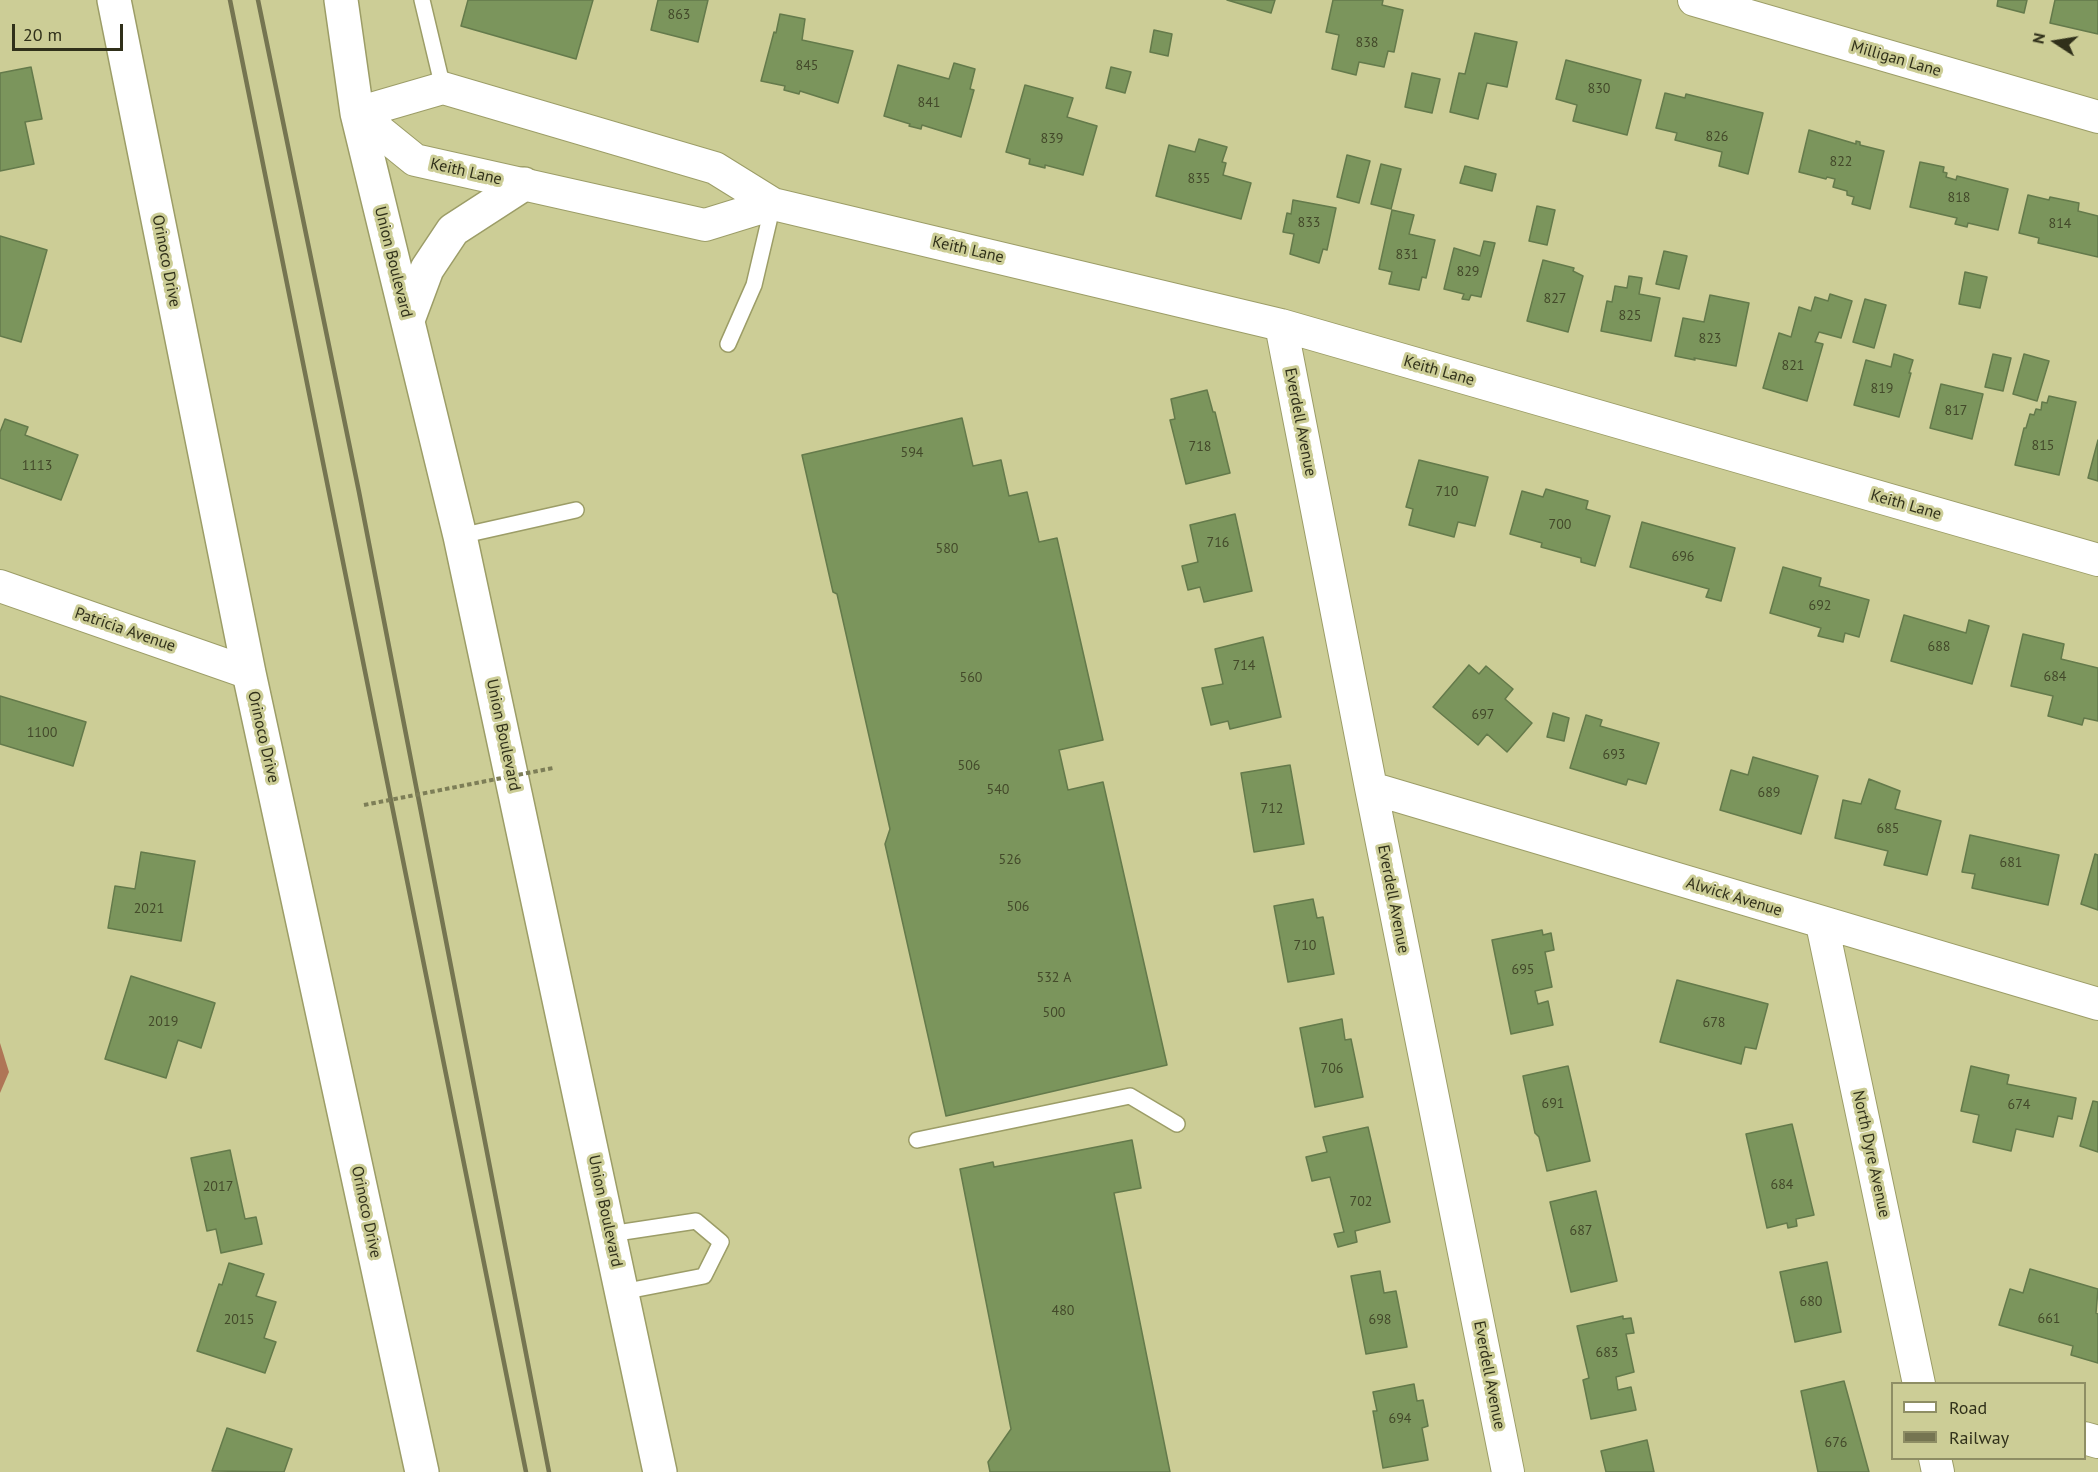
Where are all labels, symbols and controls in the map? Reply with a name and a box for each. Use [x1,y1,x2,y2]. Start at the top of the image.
house number: 863 [668,7,690,23]
scale bar [15,12,126,50]
north arrow [2026,12,2086,72]
text: 20 m [23,23,62,46]
text: N [2028,31,2049,45]
house number: 838 [1356,35,1378,51]
street label: Milligan Lane [1849,37,1943,81]
house number: 845 [796,58,818,74]
house number: 830 [1588,81,1610,97]
house number: 841 [918,95,940,111]
house number: 826 [1706,129,1728,145]
house number: 839 [1041,131,1063,147]
street label: Keith Lane [428,154,504,190]
house number: 822 [1830,154,1852,170]
house number: 835 [1188,171,1210,187]
house number: 818 [1948,190,1970,206]
street label: Union Boulevard [370,204,416,320]
street label: Orinoco Drive [148,213,184,309]
house number: 833 [1298,215,1320,231]
house number: 814 [2049,216,2071,232]
street label: Keith Lane [930,232,1006,268]
house number: 831 [1396,247,1418,263]
house number: 829 [1457,264,1479,280]
house number: 827 [1544,291,1566,307]
house number: 825 [1619,308,1641,324]
house number: 823 [1699,331,1721,347]
street label: Keith Lane [1401,352,1477,390]
house number: 821 [1782,358,1804,374]
street label: Everdell Avenue [1280,366,1320,478]
house number: 819 [1871,381,1893,397]
house number: 817 [1945,403,1967,419]
house number: 815 [2032,438,2054,454]
house number: 718 [1189,439,1211,455]
house number: 594 [901,445,923,461]
house number: 1113 [22,458,52,474]
house number: 710 [1436,484,1458,500]
street label: Keith Lane [1868,486,1944,524]
house number: 700 [1549,517,1571,533]
house number: 716 [1207,535,1229,551]
house number: 580 [936,541,958,557]
house number: 696 [1672,549,1694,565]
house number: 692 [1809,598,1831,614]
street label: Patricia Avenue [72,604,178,656]
house number: 688 [1928,639,1950,655]
house number: 714 [1233,658,1255,674]
house number: 684 [2044,669,2066,685]
house number: 560 [960,670,982,686]
street label: Union Boulevard [482,677,524,793]
street label: Orinoco Drive [243,689,283,785]
house number: 697 [1472,707,1494,723]
house number: 1100 [27,725,57,741]
house number: 693 [1603,747,1625,763]
house number: 506 [958,758,980,774]
house number: 540 [987,782,1009,798]
house number: 689 [1758,785,1780,801]
house number: 712 [1261,801,1283,817]
house number: 685 [1877,821,1899,837]
street label: Everdell Avenue [1373,843,1413,955]
house number: 526 [999,852,1021,868]
house number: 681 [2000,855,2022,871]
street label: Alwick Avenue [1684,873,1784,921]
house number: 506 [1007,899,1029,915]
house number: 2021 [134,901,164,917]
house number: 710 [1294,938,1316,954]
house number: 695 [1512,962,1534,978]
house number: 532 A [1037,970,1071,986]
house number: 500 [1043,1005,1065,1021]
house number: 2019 [148,1014,178,1030]
house number: 678 [1703,1015,1725,1031]
house number: 706 [1321,1061,1343,1077]
street label: North Dyre Avenue [1848,1089,1894,1219]
house number: 691 [1542,1096,1564,1112]
house number: 674 [2008,1097,2030,1113]
street label: Union Boulevard [584,1153,626,1269]
street label: Orinoco Drive [347,1164,385,1260]
house number: 684 [1771,1177,1793,1193]
house number: 2017 [203,1179,233,1195]
house number: 702 [1350,1194,1372,1210]
house number: 687 [1570,1223,1592,1239]
house number: 680 [1800,1294,1822,1310]
house number: 480 [1052,1303,1074,1319]
house number: 661 [2038,1311,2060,1327]
house number: 2015 [224,1312,254,1328]
house number: 698 [1369,1312,1391,1328]
street label: Everdell Avenue [1469,1319,1509,1431]
house number: 683 [1596,1345,1618,1361]
legend [1891,1382,2086,1460]
text: Road [1949,1396,1987,1419]
house number: 694 [1389,1411,1411,1427]
text: Railway [1949,1426,2009,1449]
house number: 676 [1825,1435,1847,1451]

